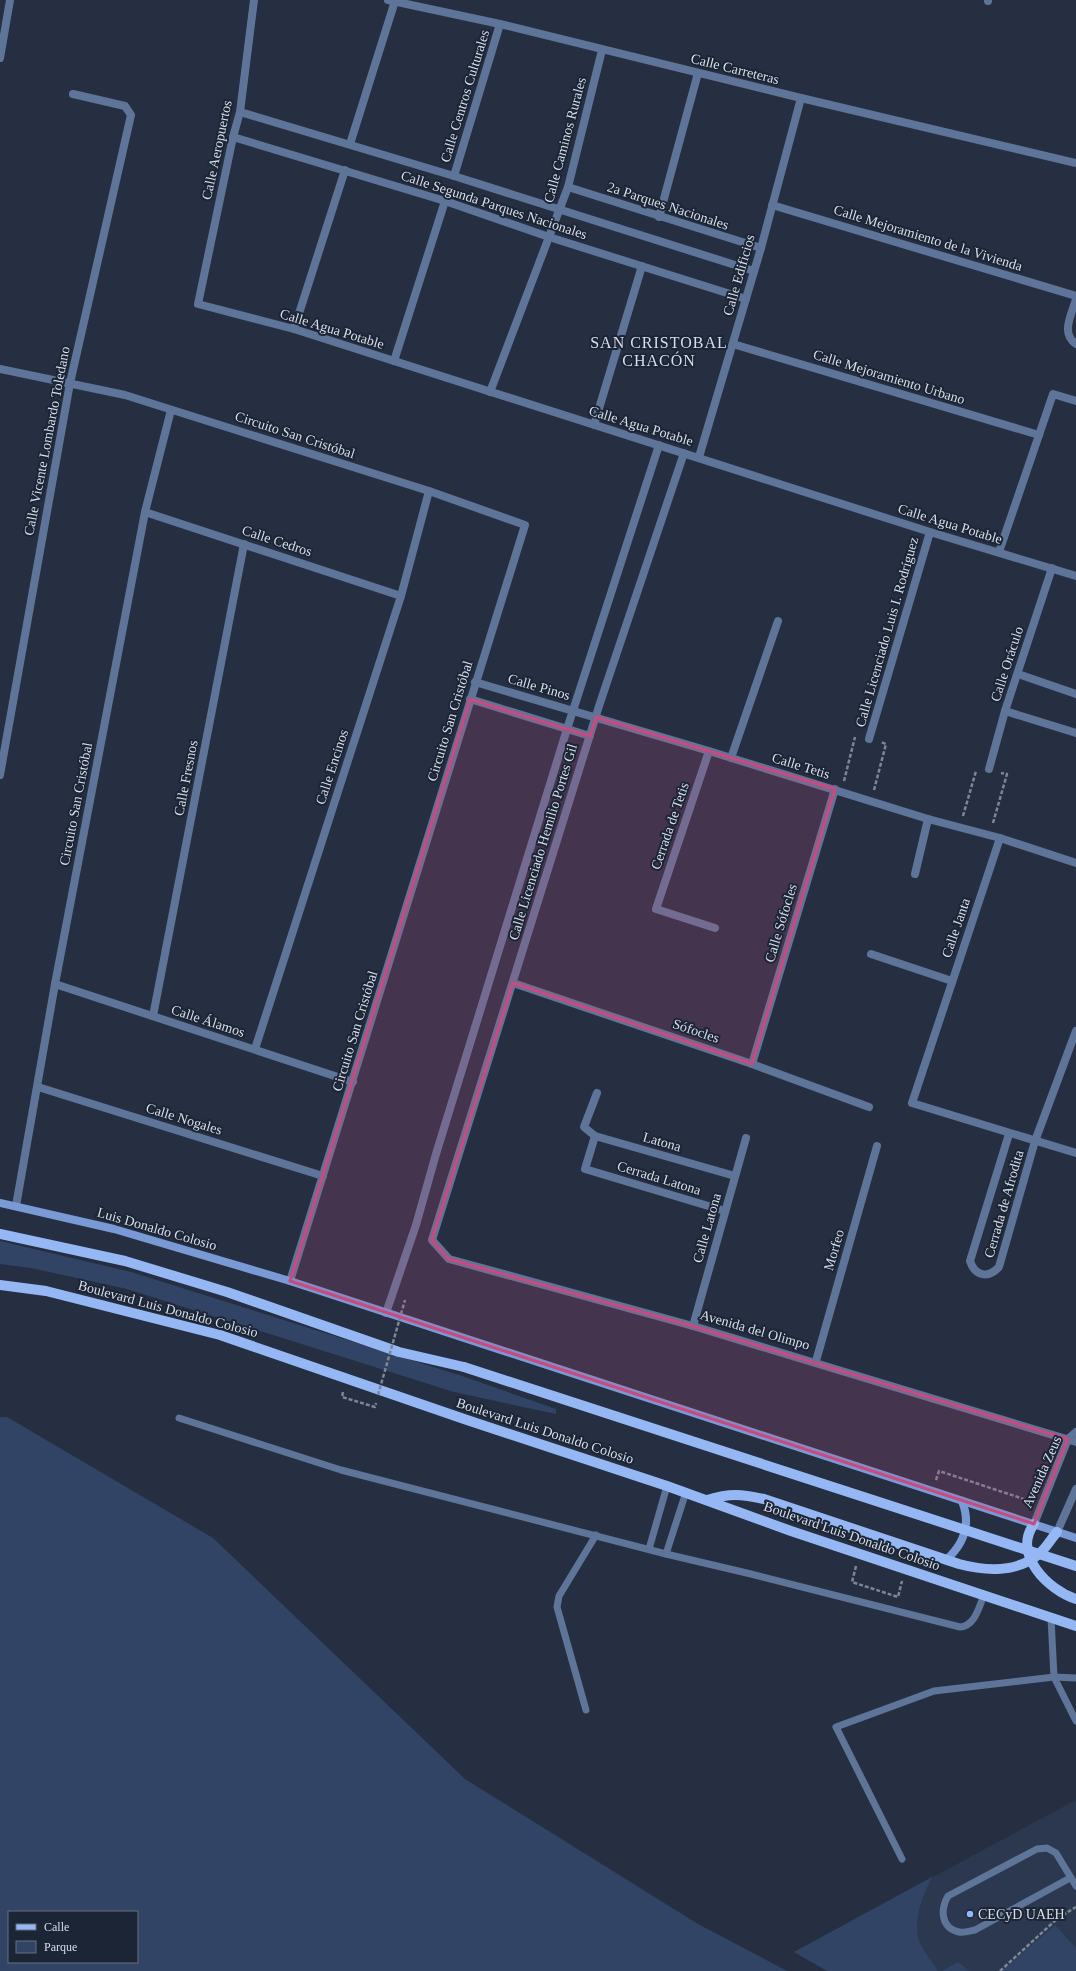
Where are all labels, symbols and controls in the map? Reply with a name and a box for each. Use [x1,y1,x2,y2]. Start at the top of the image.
street label: Calle Centros Culturales [438,28,492,164]
street label: Calle Carreteras [689,51,781,87]
street label: Calle Caminos Rurales [541,76,589,204]
street label: Calle Aeropuertos [199,99,235,201]
street label: Calle Segunda Parques Nacionales [399,168,589,242]
street label: 2a Parques Nacionales [605,179,731,233]
street label: Calle Mejoramiento de la Vivienda [832,202,1025,274]
street label: Calle Edificios [720,233,758,317]
street label: Calle Agua Potable [278,306,386,352]
district label: SAN CRISTOBAL CHACÓN [590,334,728,369]
street label: Calle Vicente Lombardo Toledano [21,345,73,537]
street label: Calle Mejoramiento Urbano [811,347,967,407]
street label: Calle Agua Potable [587,403,695,449]
street label: Circuito San Cristóbal [233,409,357,462]
street label: Calle Agua Potable [896,501,1004,547]
street label: Calle Cedros [240,523,314,559]
street label: Calle Licenciado Luis I. Rodríguez [853,535,921,729]
street label: Calle Oráculo [988,625,1026,703]
street label: Circuito San Cristóbal [425,659,476,783]
street label: Calle Pinos [506,671,572,703]
street label: Calle Encinos [313,728,351,806]
street label: Calle Fresnos [171,739,201,817]
street label: Circuito San Cristóbal [57,741,95,867]
street label: Calle Licenciado Hemilio Portes Gil [506,742,580,942]
street label: Calle Tetis [770,750,832,782]
street label: Cerrada de Tetis [648,780,692,872]
street label: Calle Sófocles [762,882,800,964]
street label: Calle Janta [939,896,973,960]
street label: Circuito San Cristóbal [330,969,381,1093]
street label: Calle Álamos [169,1001,247,1040]
street label: Sófocles [671,1016,721,1046]
street label: Calle Nogales [144,1100,224,1138]
street label: Latona [641,1129,684,1155]
street label: Cerrada de Afrodita [981,1148,1027,1260]
street label: Cerrada Latona [615,1158,703,1198]
street label: Calle Latona [690,1191,724,1265]
street label: Luis Donaldo Colosio [95,1205,219,1253]
street label: Morfeo [821,1228,847,1272]
street label: Boulevard Luis Donaldo Colosio [76,1278,260,1340]
street label: Avenida del Olimpo [698,1307,812,1353]
street label: Boulevard Luis Donaldo Colosio [454,1395,636,1467]
street label: Avenida Zeus [1019,1434,1065,1510]
street label: Boulevard Luis Donaldo Colosio [762,1499,942,1573]
place label: CECyD UAEH [978,1907,1065,1922]
marker: CECyD UAEH [965,1909,975,1919]
legend [8,1911,138,1963]
text: Calle [44,1920,69,1934]
text: Parque [44,1940,77,1954]

